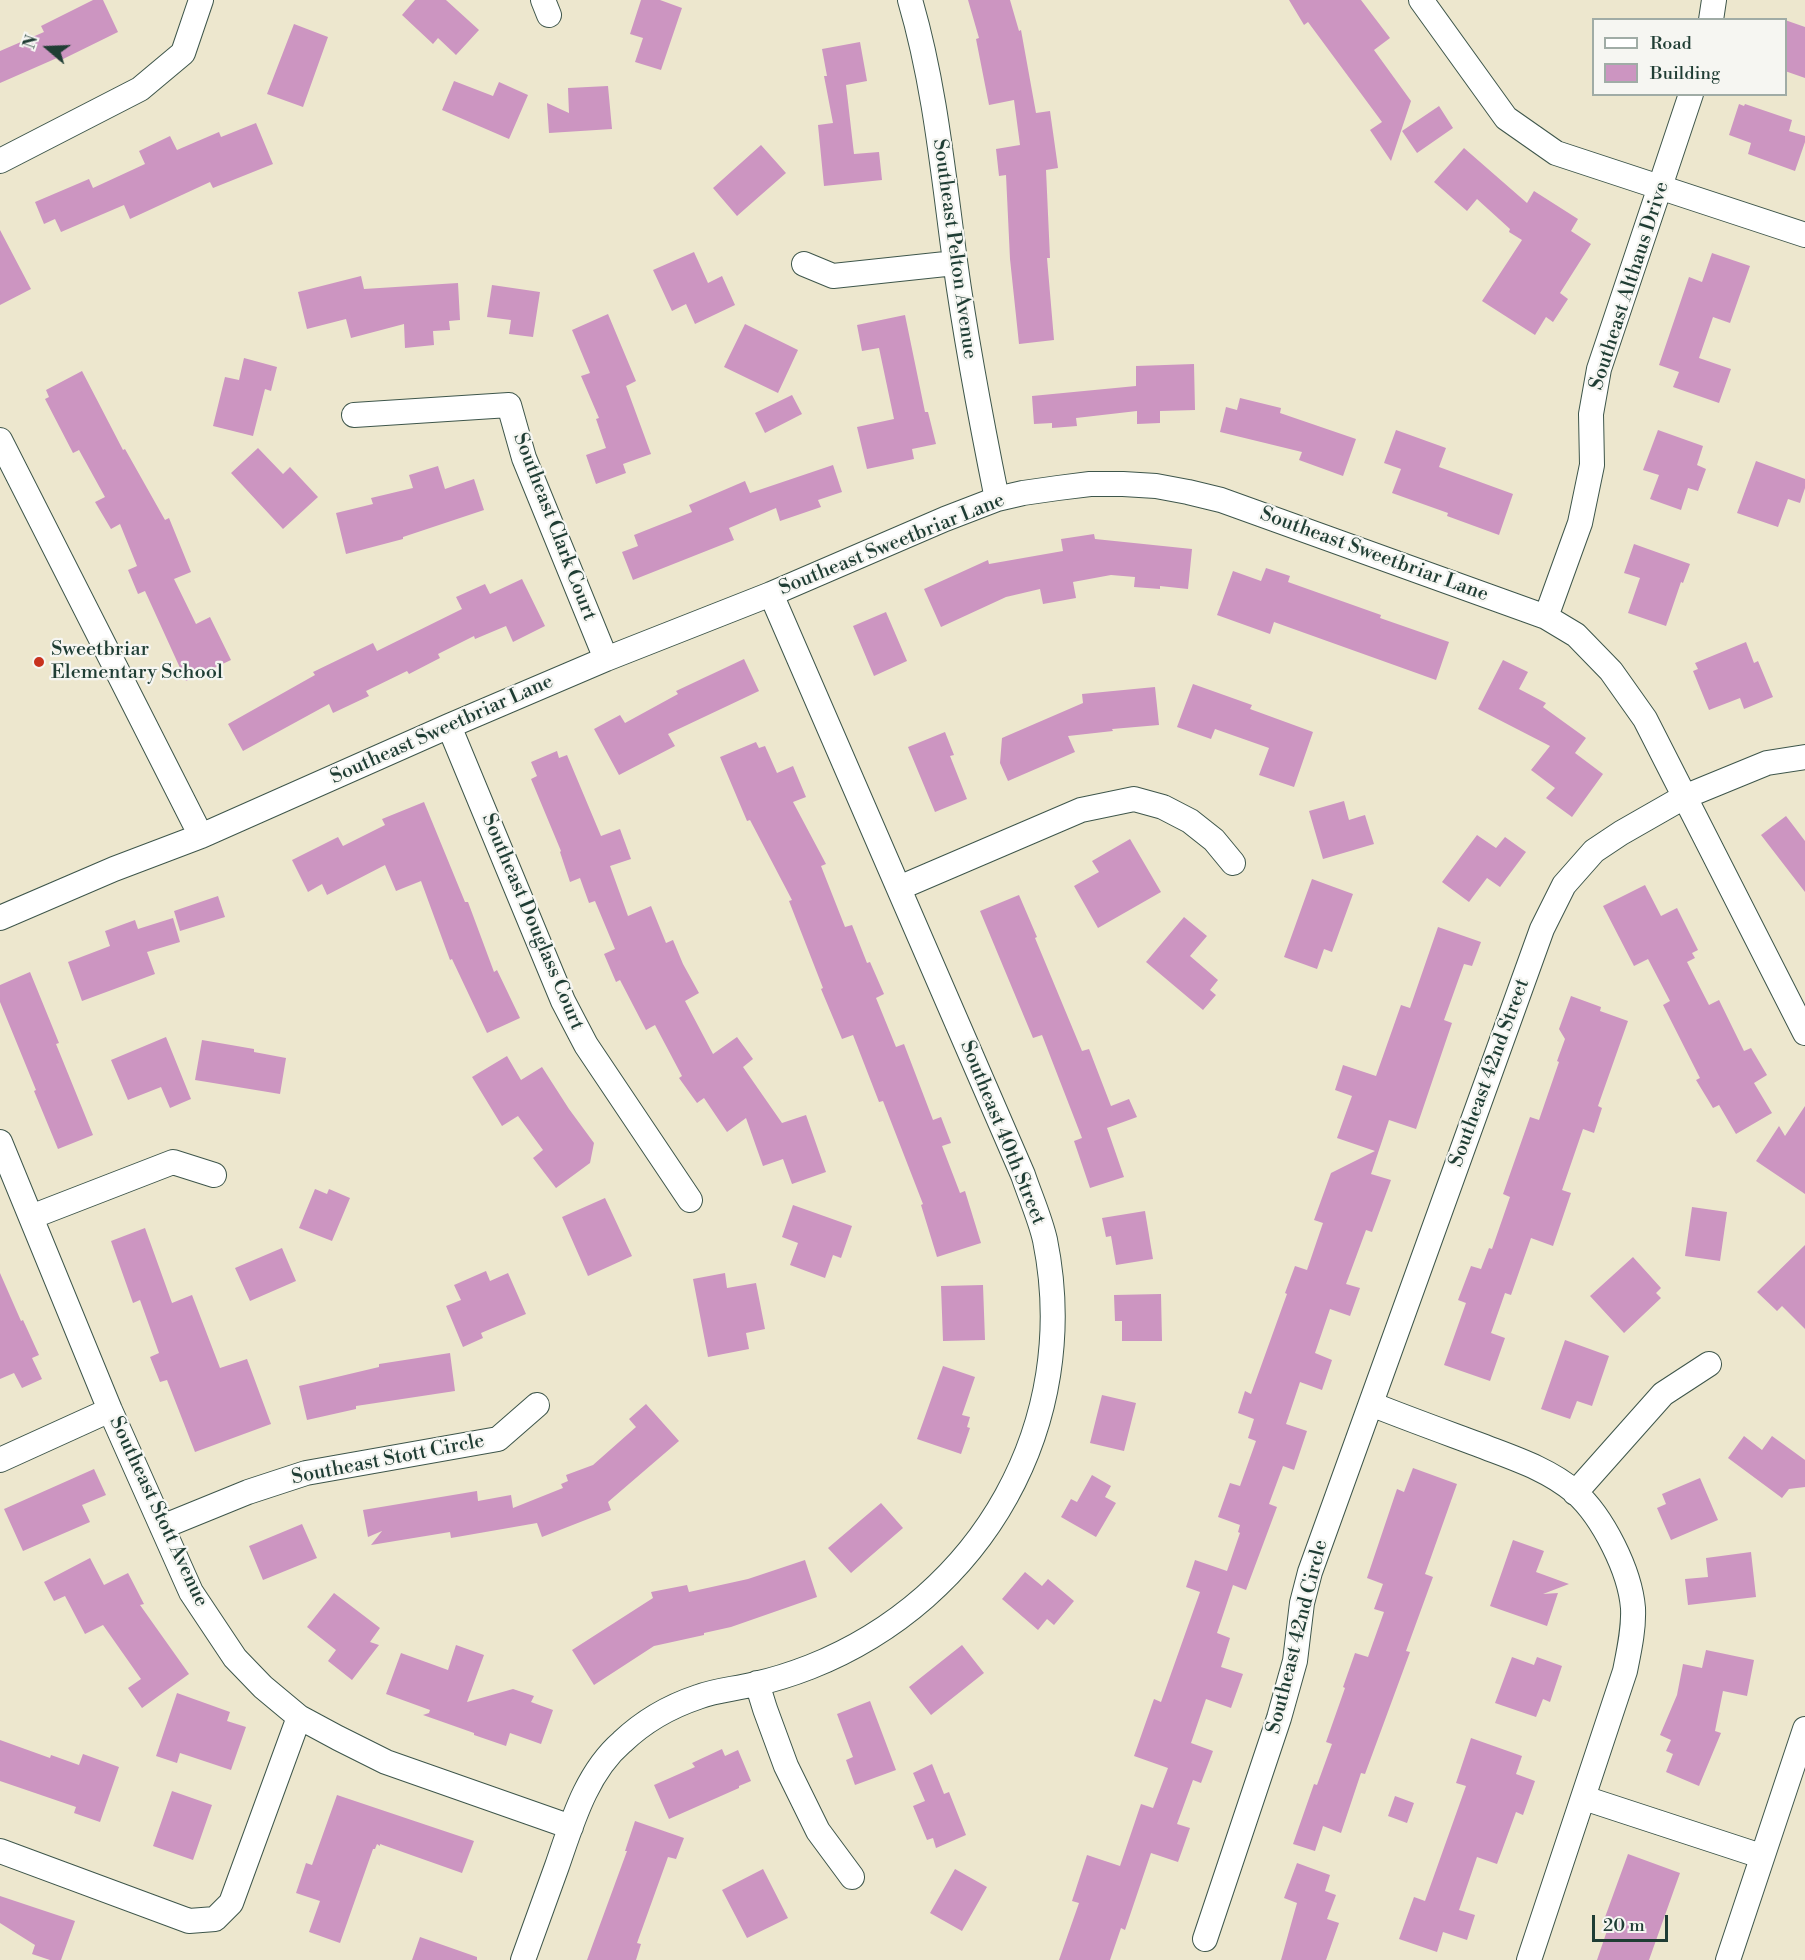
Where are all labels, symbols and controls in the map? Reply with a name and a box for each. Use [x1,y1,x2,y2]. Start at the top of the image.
north arrow [18,18,78,78]
legend [1592,18,1787,96]
text: Road [1650,32,1692,55]
text: N [19,33,42,51]
text: Building [1650,62,1720,85]
street label: Southeast Pelton Avenue [927,137,981,361]
street label: Southeast Althaus Drive [1585,179,1675,393]
street label: Southeast Clark Court [507,430,601,624]
street label: Southeast Sweetbriar Lane [776,489,1008,601]
street label: Southeast Sweetbriar Lane [1256,502,1492,608]
place label: Sweetbriar Elementary School [51,638,223,685]
marker: Sweetbriar Elementary School [32,655,46,669]
street label: Southeast Sweetbriar Lane [327,670,557,790]
street label: Southeast Douglass Court [476,810,588,1034]
street label: Southeast 42nd Street [1445,976,1535,1170]
street label: Southeast 40th Street [954,1037,1050,1229]
street label: Southeast Stott Avenue [103,1413,213,1611]
street label: Southeast Stott Circle [289,1430,487,1490]
street label: Southeast 42nd Circle [1262,1538,1334,1736]
scale bar [1595,1903,1672,1941]
text: 20 m [1603,1914,1645,1937]

